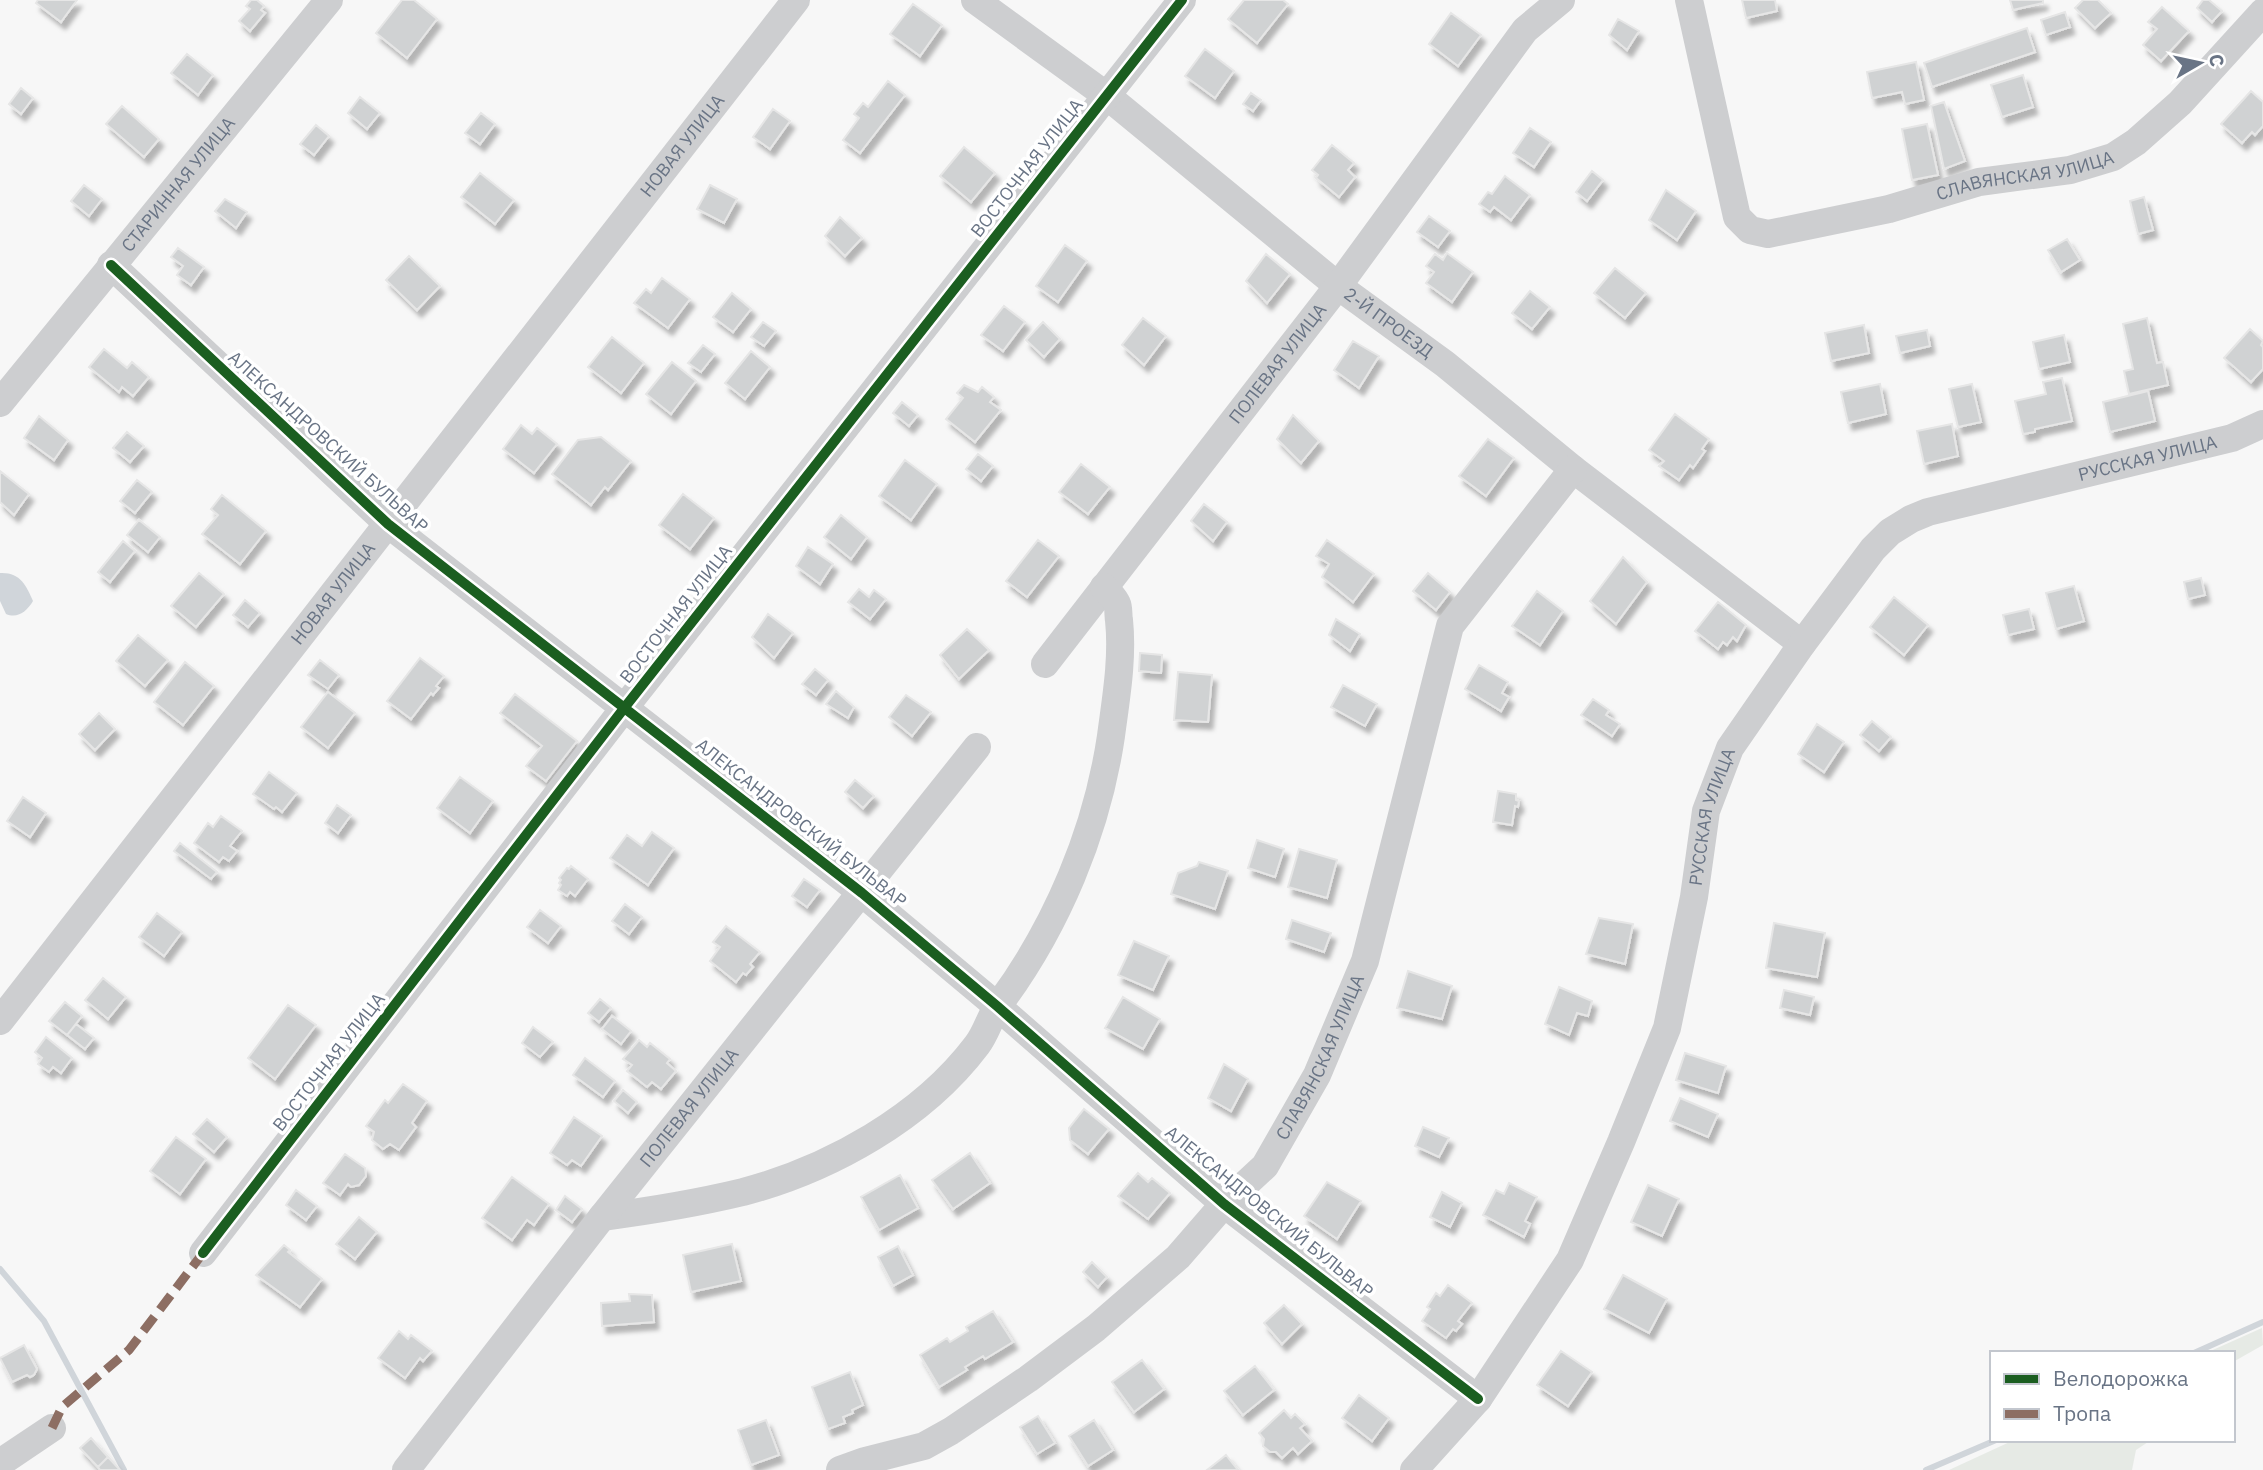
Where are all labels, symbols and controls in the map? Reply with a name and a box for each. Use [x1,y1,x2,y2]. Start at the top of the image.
north arrow [2165,28,2235,98]
text: С [2204,52,2230,68]
street label: НОВАЯ УЛИЦА [635,89,730,201]
street label: ВОСТОЧНАЯ УЛИЦА [965,93,1088,242]
street label: СТАРИННАЯ УЛИЦА [116,112,240,256]
street label: СЛАВЯНСКАЯ УЛИЦА [1933,145,2117,205]
street label: 2-Й ПРОЕЗД [1340,282,1438,363]
street label: ПОЛЕВАЯ УЛИЦА [1224,298,1332,428]
street label: АЛЕКСАНДРОВСКИЙ БУЛЬВАР [224,346,433,538]
street label: РУССКАЯ УЛИЦА [2076,430,2220,486]
street label: НОВАЯ УЛИЦА [286,537,380,649]
street label: ВОСТОЧНАЯ УЛИЦА [614,539,737,688]
street label: АЛЕКСАНДРОВСКИЙ БУЛЬВАР [691,733,911,912]
street label: РУССКАЯ УЛИЦА [1684,744,1740,887]
street label: СЛАВЯНСКАЯ УЛИЦА [1270,970,1369,1144]
street label: ВОСТОЧНАЯ УЛИЦА [267,987,390,1136]
street label: ПОЛЕВАЯ УЛИЦА [634,1043,744,1172]
street label: АЛЕКСАНДРОВСКИЙ БУЛЬВАР [1161,1120,1378,1303]
legend [1990,1351,2235,1442]
text: Велодорожка [2053,1364,2188,1392]
text: Тропа [2053,1399,2111,1427]

